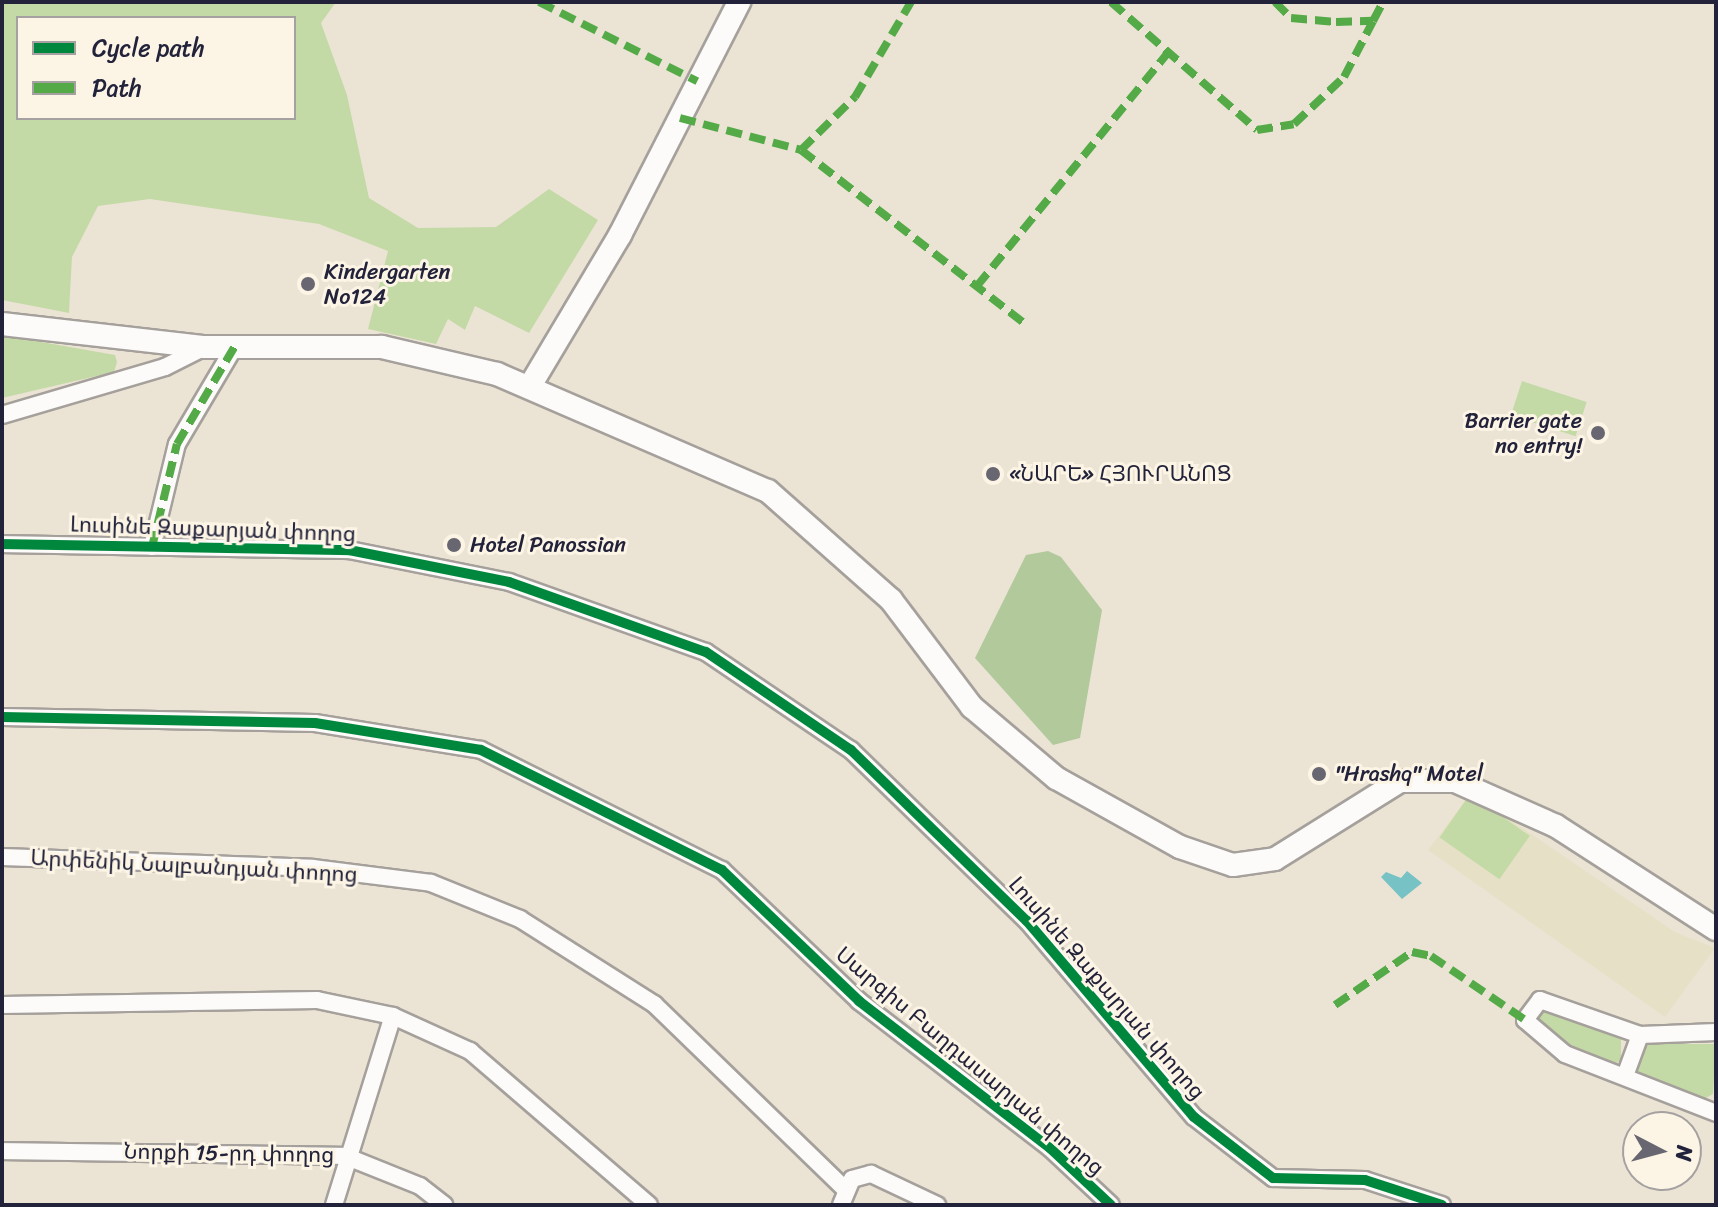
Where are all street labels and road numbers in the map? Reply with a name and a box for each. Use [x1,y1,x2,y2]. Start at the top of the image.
street label: Լուսինե Զաքարյան փողոց [69,511,357,547]
street label: Արփենիկ Նալբանդյան փողոց [30,844,358,888]
street label: Լուսինե Զաքարյան փողոց [1003,871,1211,1105]
street label: Սարգիս Բաղդասարյան փողոց [831,941,1109,1181]
street label: Նորքի 15-րդ փողոց [123,1138,335,1168]

